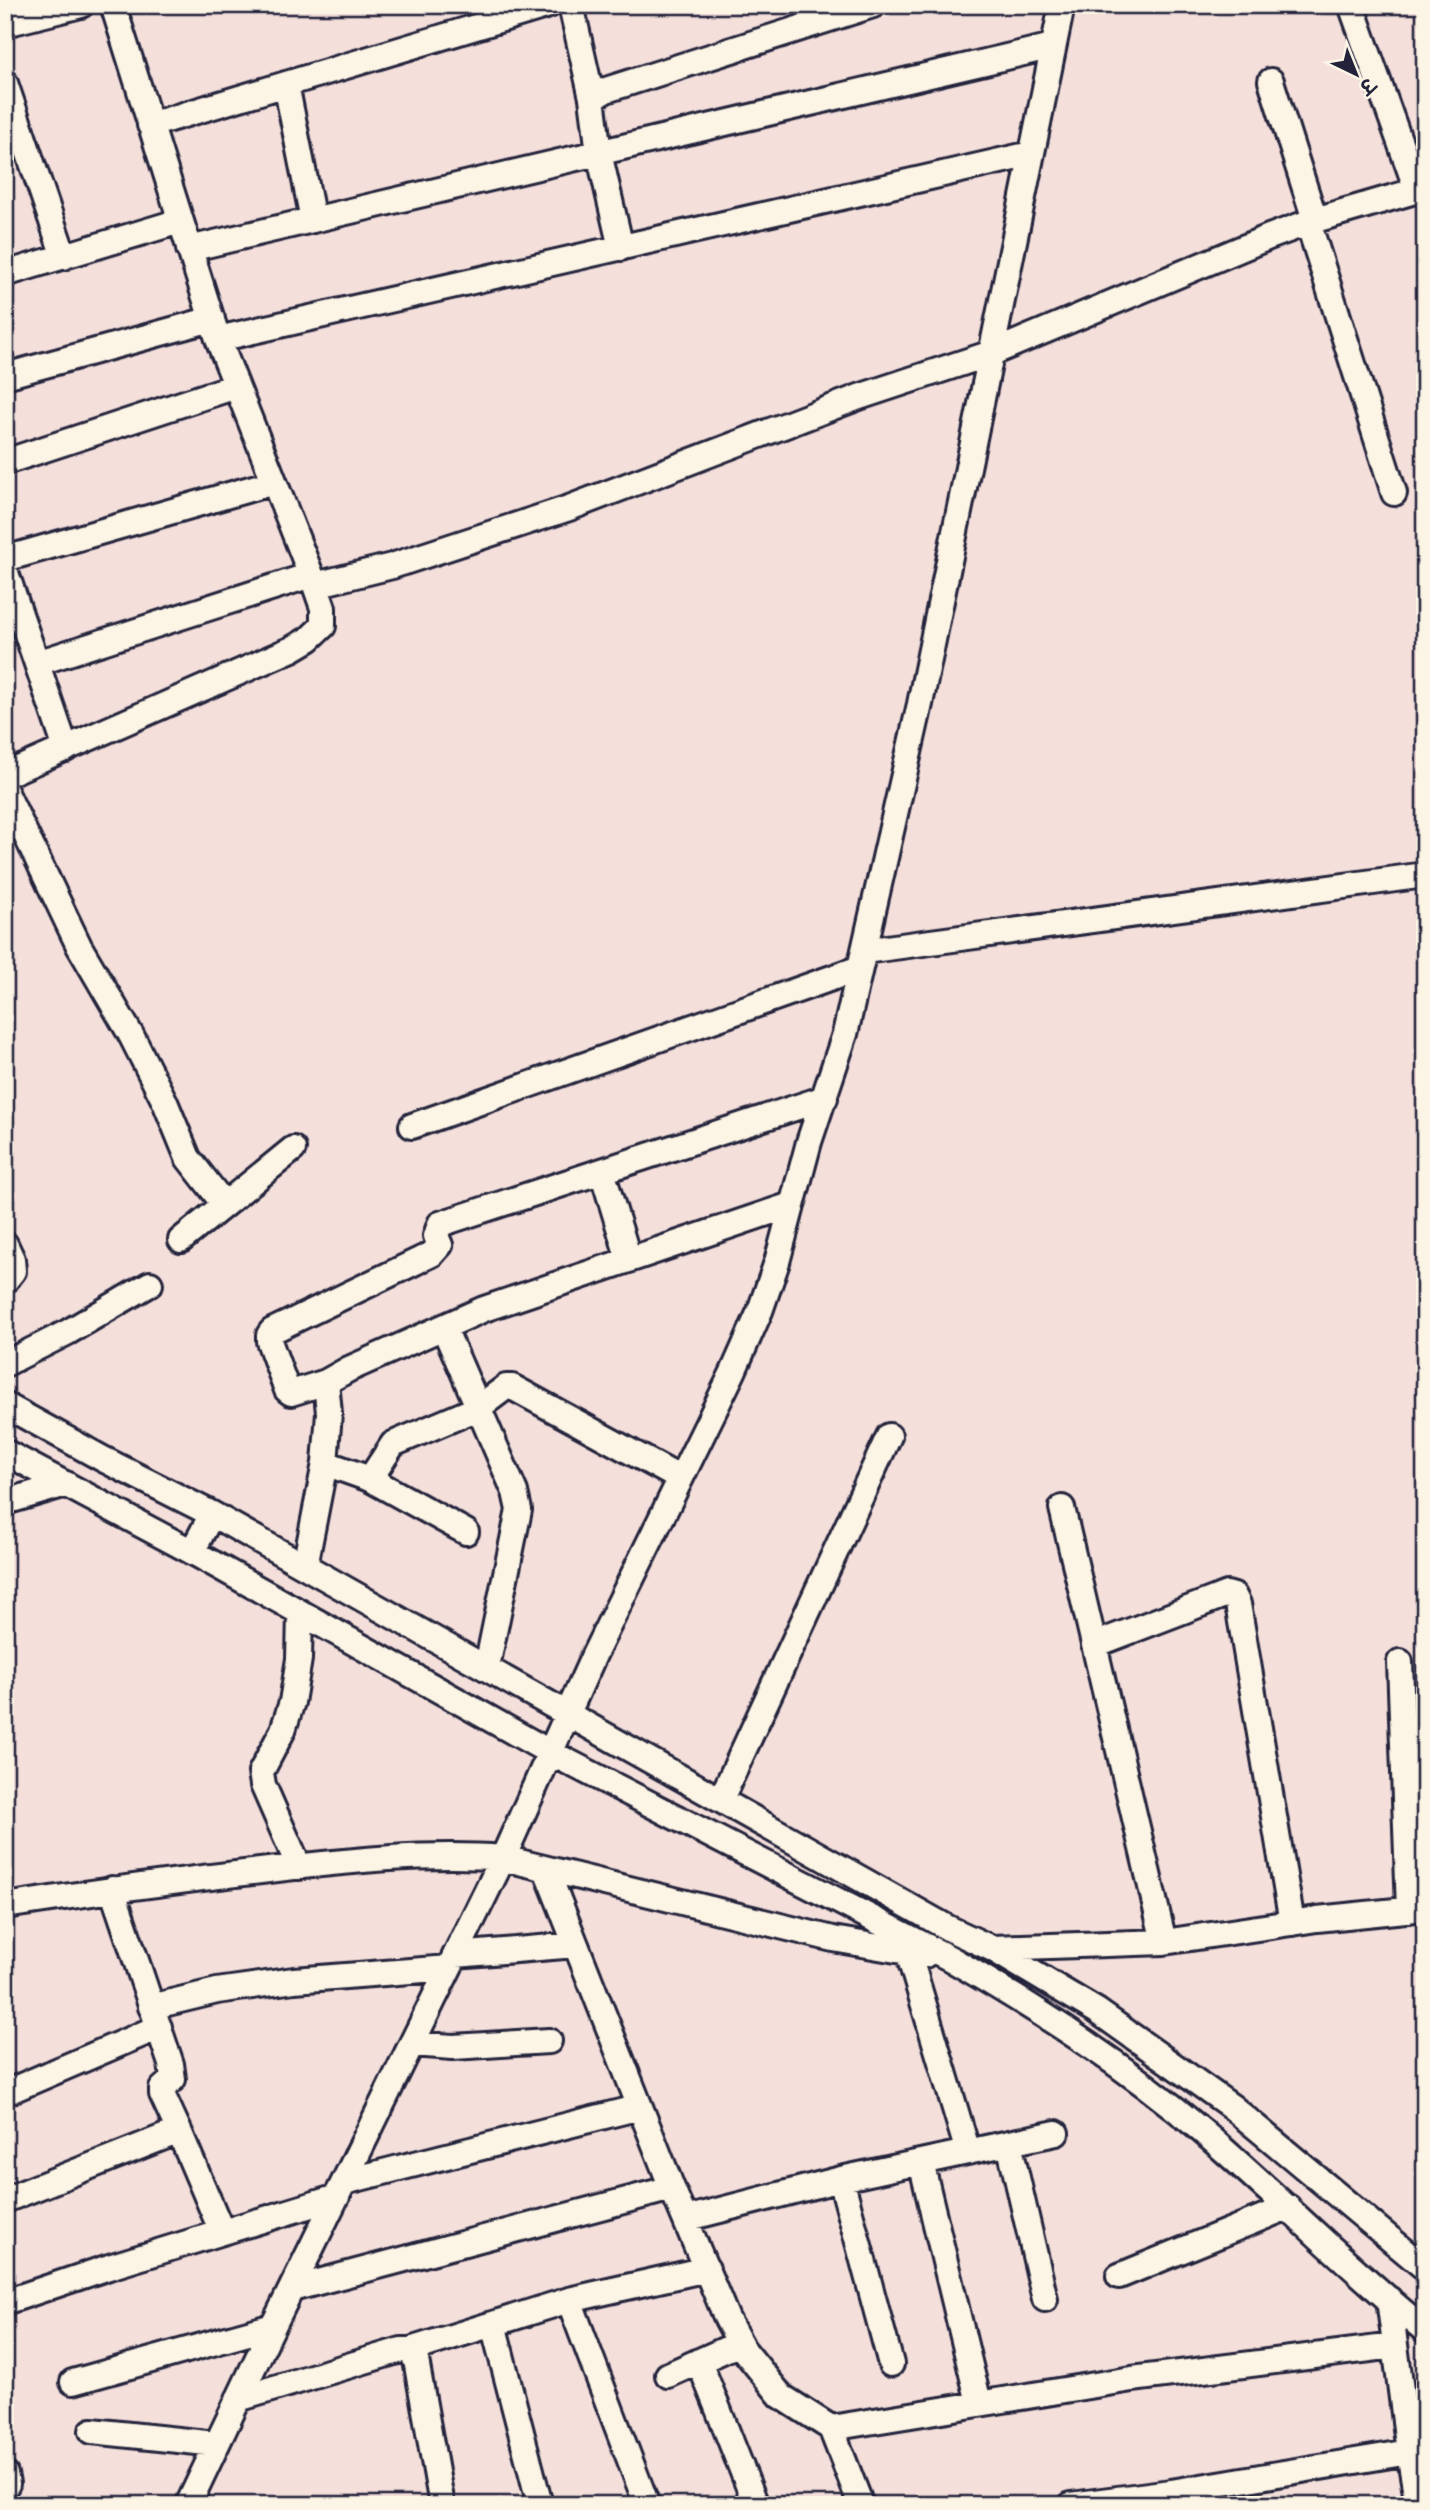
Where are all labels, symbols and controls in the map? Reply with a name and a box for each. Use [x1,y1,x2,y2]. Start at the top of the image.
north arrow [1322,38,1392,108]
text: उ [1353,72,1381,100]

